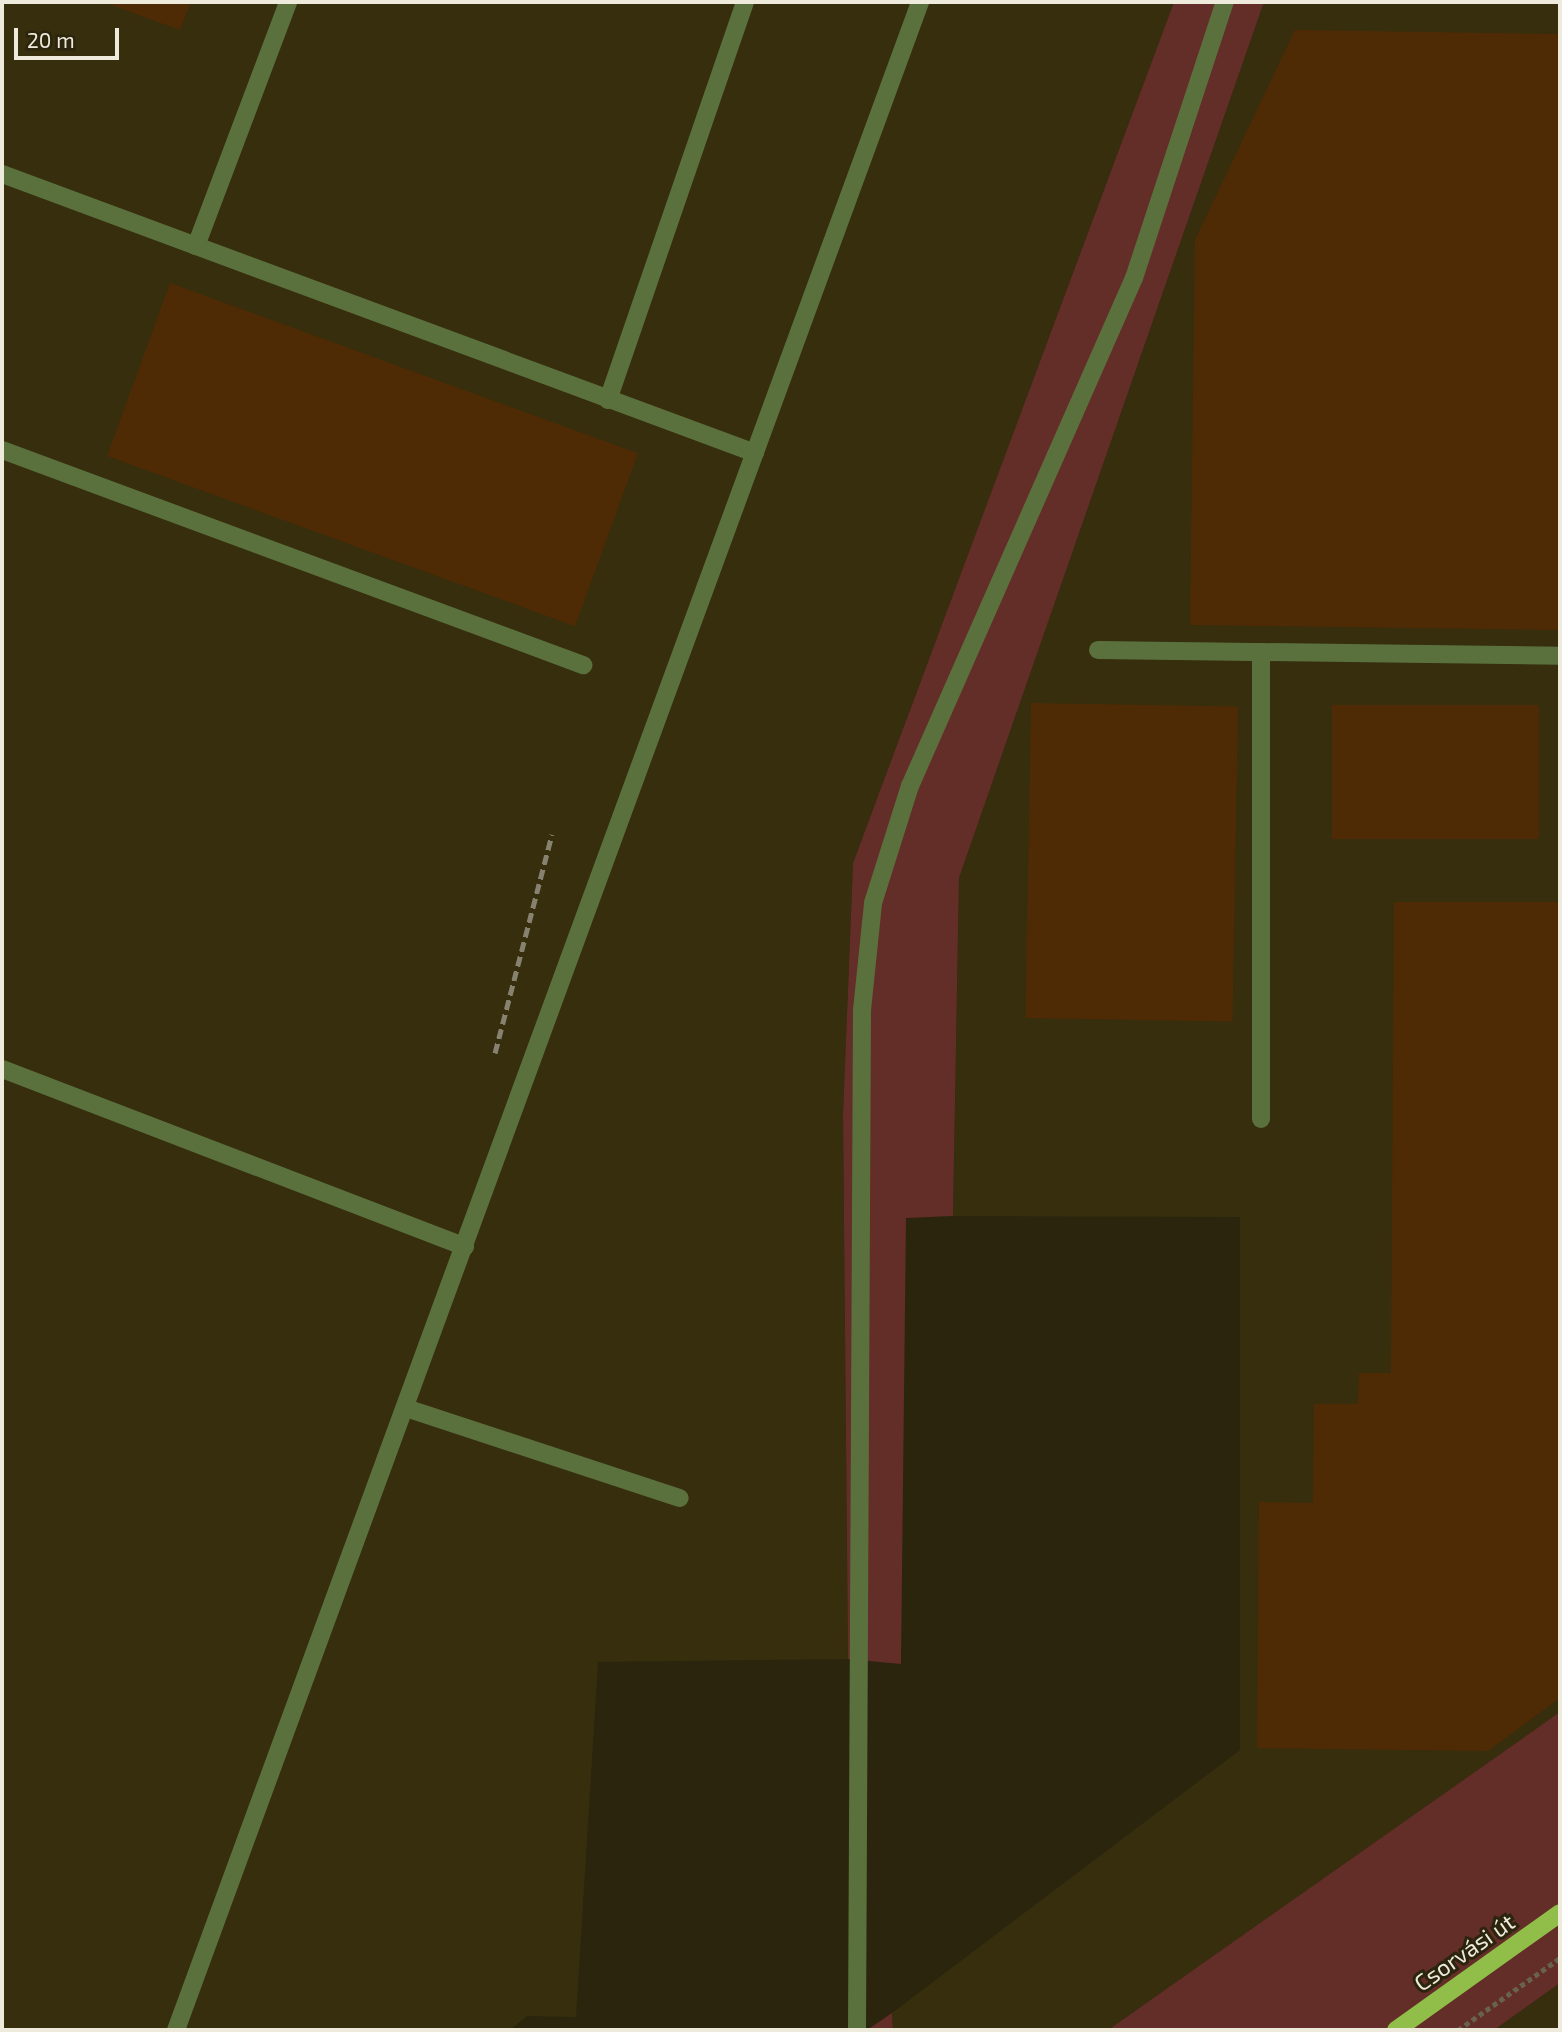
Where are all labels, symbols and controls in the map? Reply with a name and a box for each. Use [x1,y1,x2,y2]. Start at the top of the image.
scale bar [18,14,122,58]
text: 20 m [27,27,75,52]
street label: Csorvási út [1409,1907,1519,1997]

